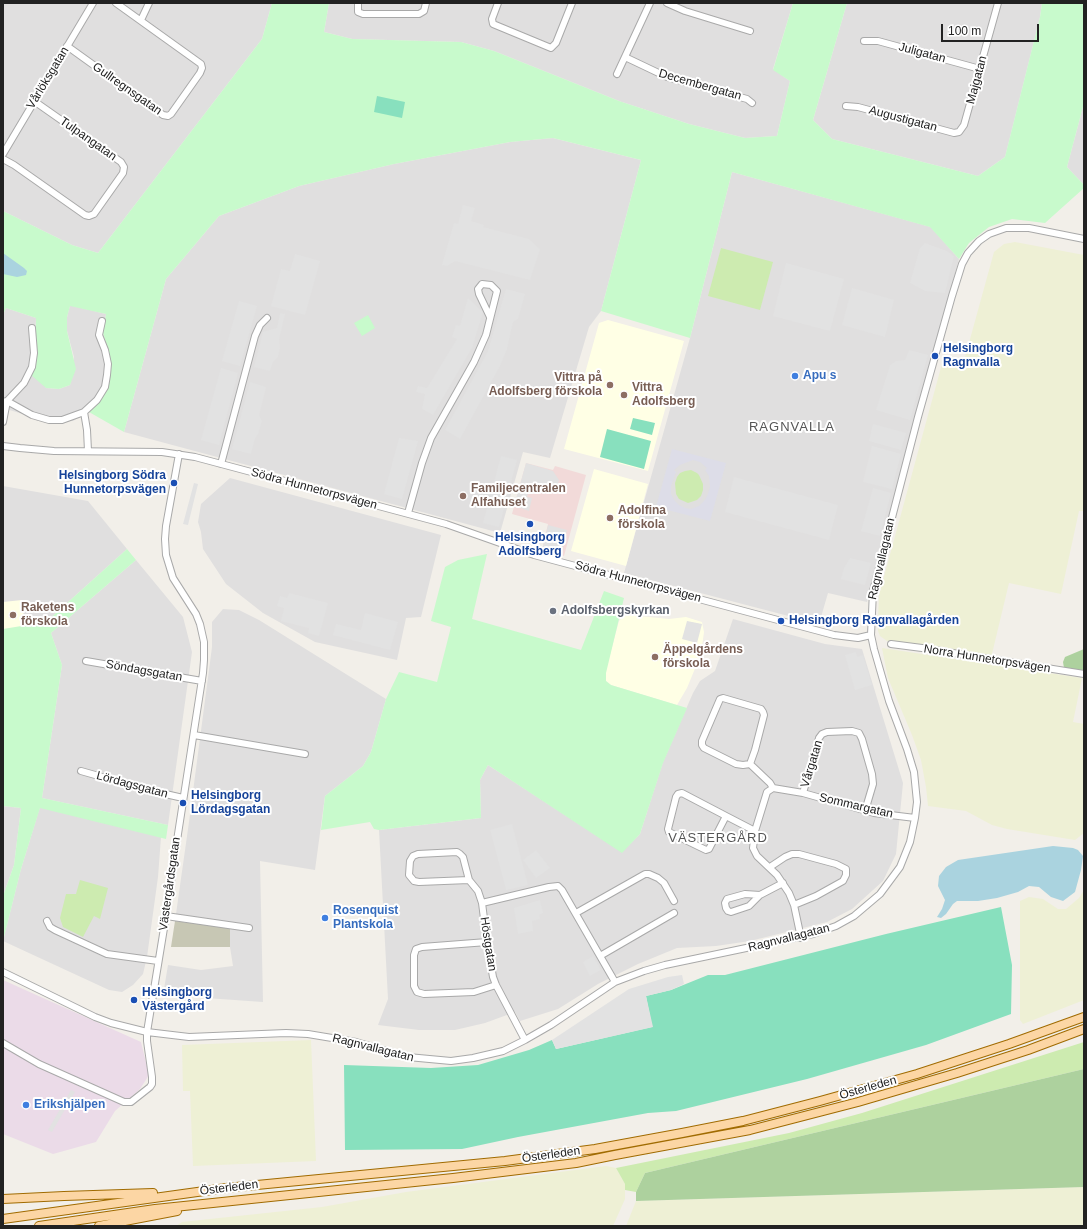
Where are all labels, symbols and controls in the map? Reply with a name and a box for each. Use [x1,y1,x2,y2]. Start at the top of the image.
scale bar [943,16,1041,42]
text: 100 m [948,24,981,38]
street label: Juligatan [897,40,947,66]
street label: Vårlöksgatan [24,44,72,112]
street label: Majgatan [964,54,990,106]
street label: Gullregnsgatan [90,60,164,118]
street label: Decembergatan [657,66,743,104]
street label: Augustigatan [867,103,939,135]
street label: Tulpangatan [57,114,119,164]
place label: Helsingborg Ragnvalla [943,342,1013,370]
marker: Helsingborg Ragnvalla [930,351,940,361]
place label: Apu s [803,369,836,383]
place label: Vittra på Adolfsberg förskola [489,371,602,399]
marker: Apu s [790,371,800,381]
marker: Vittra på Adolfsberg förskola [605,380,615,390]
place label: Vittra Adolfsberg [632,381,695,409]
marker: Vittra Adolfsberg [619,390,629,400]
district label: RAGNVALLA [749,419,835,435]
street label: Södra Hunnetorpsvägen [249,465,379,513]
place label: Helsingborg Södra Hunnetorpsvägen [59,469,166,497]
marker: Helsingborg Södra Hunnetorpsvägen [169,478,179,488]
place label: Familjecentralen Alfahuset [471,482,566,510]
marker: Familjecentralen Alfahuset [458,491,468,501]
place label: Adolfina förskola [618,504,666,532]
marker: Adolfina förskola [605,513,615,523]
street label: Ragnvallagatan [866,517,898,601]
marker: Helsingborg Adolfsberg [525,519,535,529]
place label: Helsingborg Adolfsberg [495,531,565,559]
street label: Södra Hunnetorpsvägen [573,558,703,606]
place label: Raketens förskola [21,601,74,629]
place label: Adolfsbergskyrkan [561,604,670,618]
marker: Adolfsbergskyrkan [548,606,558,616]
marker: Raketens förskola [8,610,18,620]
place label: Helsingborg Ragnvallagården [789,614,959,628]
marker: Helsingborg Ragnvallagården [776,616,786,626]
street label: Norra Hunnetorpsvägen [923,642,1051,676]
place label: Äppelgårdens förskola [663,643,743,671]
marker: Äppelgårdens förskola [650,652,660,662]
street label: Söndagsgatan [105,657,183,685]
street label: Vårgatan [798,739,826,789]
street label: Lördagsgatan [95,769,169,801]
place label: Helsingborg Lördagsgatan [191,789,270,817]
street label: Sommargatan [818,791,894,821]
marker: Helsingborg Lördagsgatan [178,798,188,808]
district label: VÄSTERGÅRD [668,830,768,846]
street label: Västergårdsgatan [156,836,184,932]
place label: Rosenquist Plantskola [333,904,398,932]
marker: Rosenquist Plantskola [320,913,330,923]
street label: Höstgatan [477,916,499,972]
street label: Ragnvallagatan [747,921,831,955]
place label: Helsingborg Västergård [142,986,212,1014]
marker: Helsingborg Västergård [129,995,139,1005]
street label: Ragnvallagatan [331,1031,415,1065]
street label: Österleden [838,1073,898,1103]
place label: Erikshjälpen [34,1098,105,1112]
marker: Erikshjälpen [21,1100,31,1110]
street label: Österleden [521,1144,581,1166]
street label: Österleden [199,1177,259,1199]

